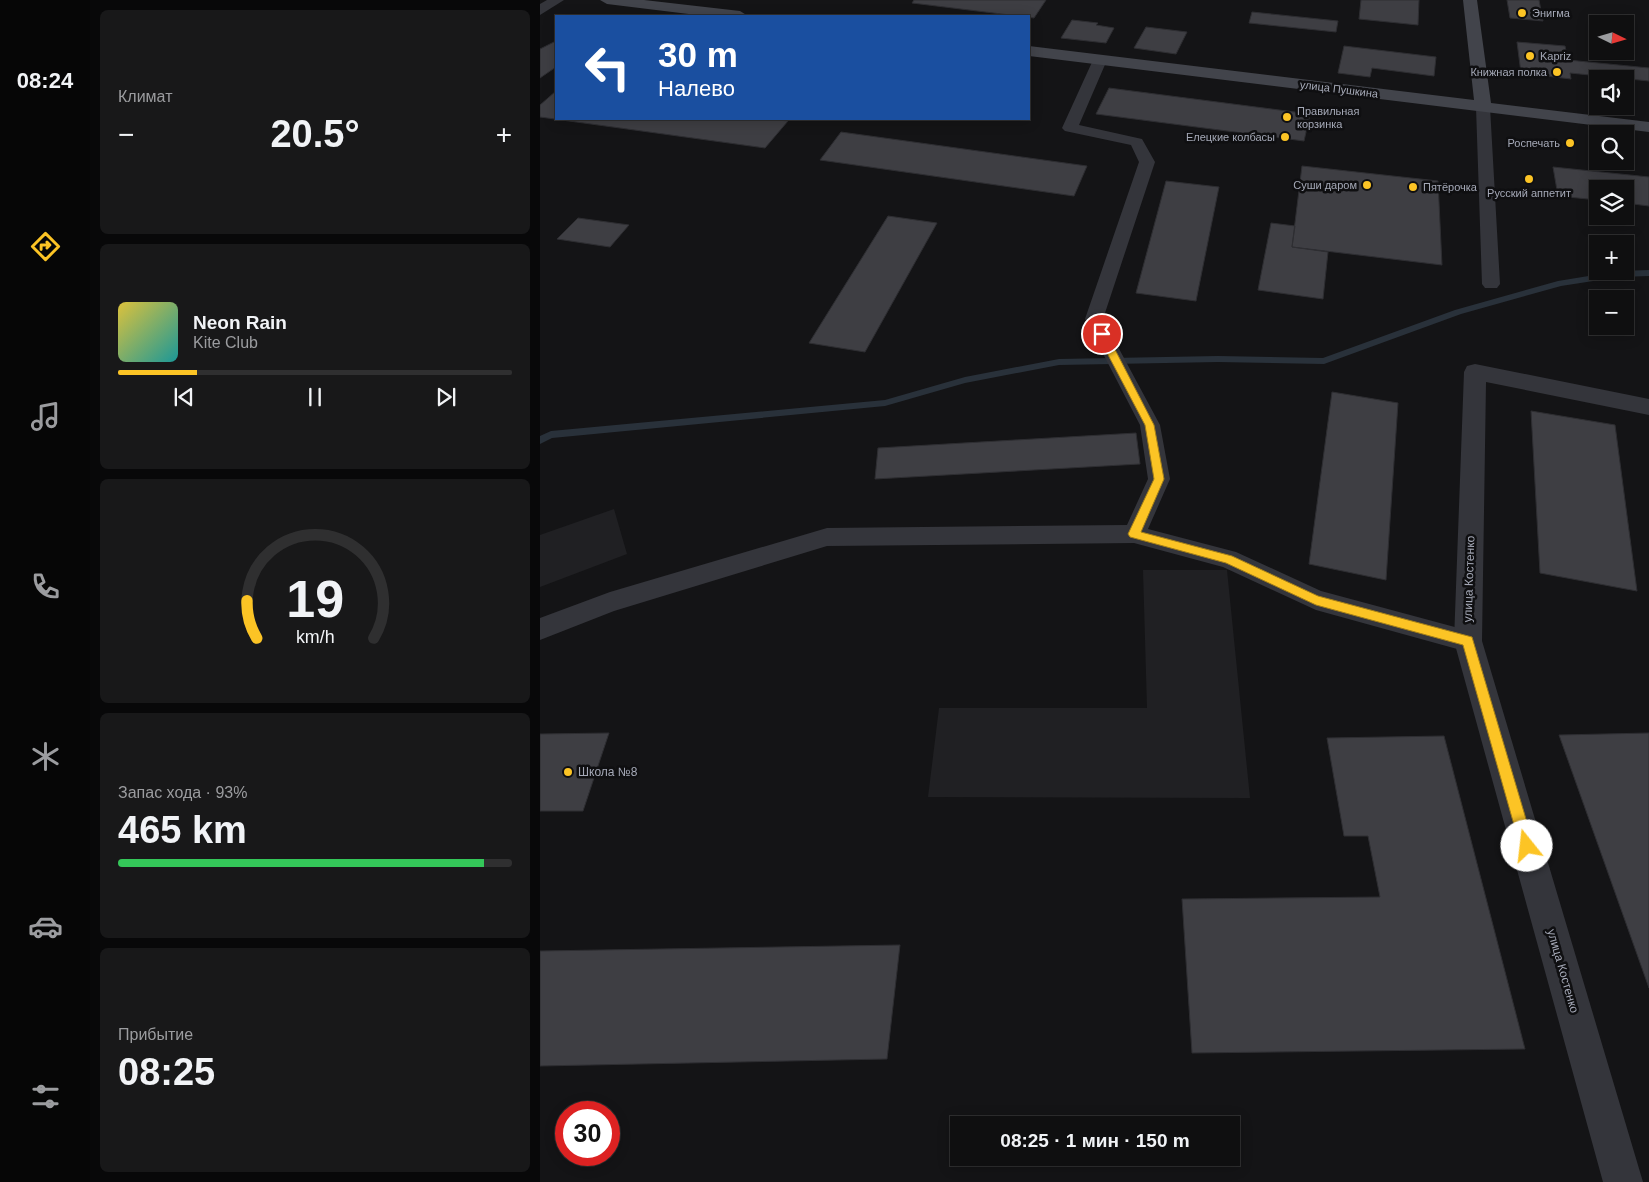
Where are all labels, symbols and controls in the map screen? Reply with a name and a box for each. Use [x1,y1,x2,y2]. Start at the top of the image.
marker: Энигма [1516,7,1528,19]
place label: Энигма [1532,7,1571,19]
north arrow [1589,15,1634,60]
map controls [1589,15,1634,335]
icon: left [575,35,640,100]
text: 30 m [658,35,738,74]
marker: Kapriz [1524,50,1536,62]
place label: Kapriz [1540,50,1571,62]
place label: Книжная полка [1470,66,1548,78]
marker: Книжная полка [1551,66,1563,78]
text: 08:24 [17,68,73,93]
button: sound [1589,70,1634,115]
text: Налево [658,76,735,101]
street label: улица Пушкина [1299,78,1380,100]
text: Климат [118,88,172,105]
place label: Правильная корзинка [1297,105,1359,130]
marker: Правильная корзинка [1281,111,1293,123]
text: 20.5° [270,113,360,155]
text: − [118,119,134,150]
text: + [496,119,512,150]
button: search [1589,125,1634,170]
place label: Елецкие колбасы [1186,131,1275,143]
marker: Елецкие колбасы [1279,131,1291,143]
place label: Роспечать [1507,137,1560,149]
marker: Роспечать [1564,137,1576,149]
marker: Русский аппетит [1523,173,1535,185]
place label: Суши даром [1293,179,1357,191]
marker: Суши даром [1361,179,1373,191]
button: layers [1589,180,1634,225]
marker: Пятёрочка [1407,181,1419,193]
place label: Пятёрочка [1423,181,1478,193]
place label: Русский аппетит [1487,187,1571,199]
icon: directions [28,229,63,264]
button: + [1589,235,1634,280]
button: − [1589,290,1634,335]
text: Neon Rain [193,312,287,333]
pin [1081,313,1123,355]
icon: arrive [1088,320,1116,348]
text: Kite Club [193,334,258,351]
icon: previous [170,383,198,411]
icon: pause [301,383,329,411]
icon: next [432,383,460,411]
icon: music [28,399,63,434]
street label: улица Костенко [1460,535,1478,623]
icon: phone [28,569,63,604]
text: 19 [286,570,344,628]
text: km/h [296,627,334,647]
icon: climate [28,739,63,774]
place label: Школа №8 [578,765,638,779]
marker: Школа №8 [562,766,574,778]
text: Запас хода · 93% [118,784,247,801]
text: 465 km [118,809,247,851]
position arrow [1500,819,1552,871]
icon: car [28,909,63,944]
street label: улица Костенко [1544,927,1582,1015]
text: Прибытие [118,1026,193,1043]
text: 08:25 [118,1051,215,1093]
icon: filters [28,1079,63,1114]
speed limit sign: 30 [555,1101,620,1166]
text: 08:25 · 1 мин · 150 m [1000,1130,1190,1151]

